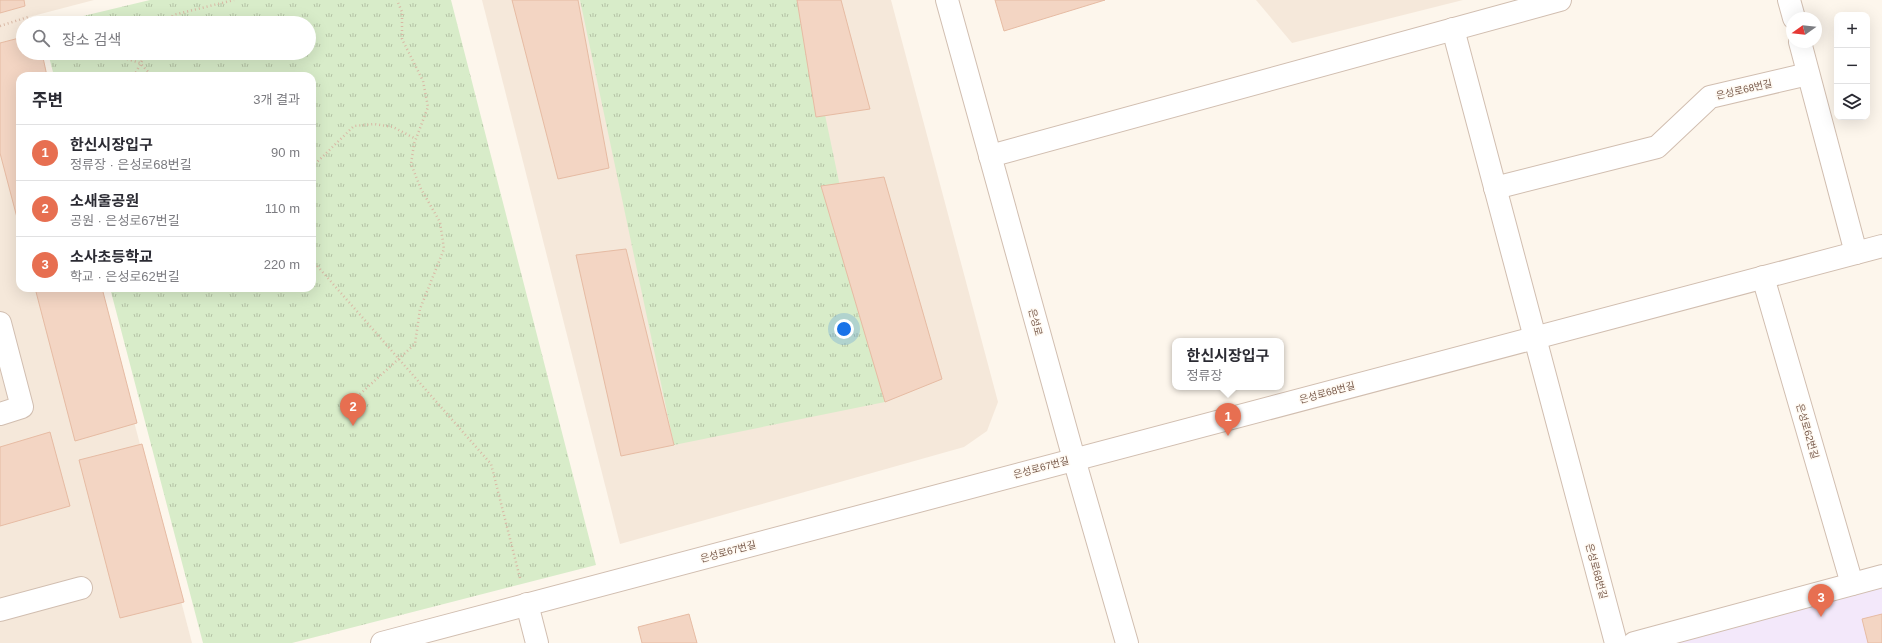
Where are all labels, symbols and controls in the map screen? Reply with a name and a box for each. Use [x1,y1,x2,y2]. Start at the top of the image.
north arrow [1786,12,1822,48]
map controls [1834,12,1870,120]
button: + [1834,12,1870,48]
search box [16,16,316,60]
icon: search [30,27,52,49]
text: 장소 검색 [62,31,121,48]
button: − [1834,48,1870,84]
street label: 은성로68번길 [1715,78,1773,101]
button: layers [1834,84,1870,120]
text: 주변 [32,91,63,110]
text: 3개 결과 [253,92,300,107]
text: 한신시장입구 [70,136,153,153]
text: 1 [41,145,49,160]
text: 90 m [271,145,300,160]
text: 정류장 · 은성로68번길 [70,157,192,172]
text: 소새울공원 [70,192,139,209]
text: 2 [41,201,49,216]
text: 110 m [265,201,300,216]
text: 공원 · 은성로67번길 [70,213,180,228]
text: 소사초등학교 [70,248,153,265]
text: 3 [41,257,49,272]
text: 220 m [264,257,300,272]
text: 학교 · 은성로62번길 [70,269,180,284]
street label: 은성로 [1027,307,1044,337]
your location [834,319,854,339]
popup [1172,338,1284,390]
text: 한신시장입구 [1187,347,1269,364]
text: 정류장 [1187,368,1222,383]
street label: 은성로68번길 [1298,380,1356,405]
pin: 2 [340,393,366,426]
street label: 은성로62번길 [1794,402,1821,460]
pin: 1 [1215,403,1241,436]
street label: 은성로67번길 [1012,455,1070,480]
street label: 은성로67번길 [699,539,757,564]
street label: 은성로68번길 [1584,542,1609,600]
pin: 3 [1808,584,1834,617]

